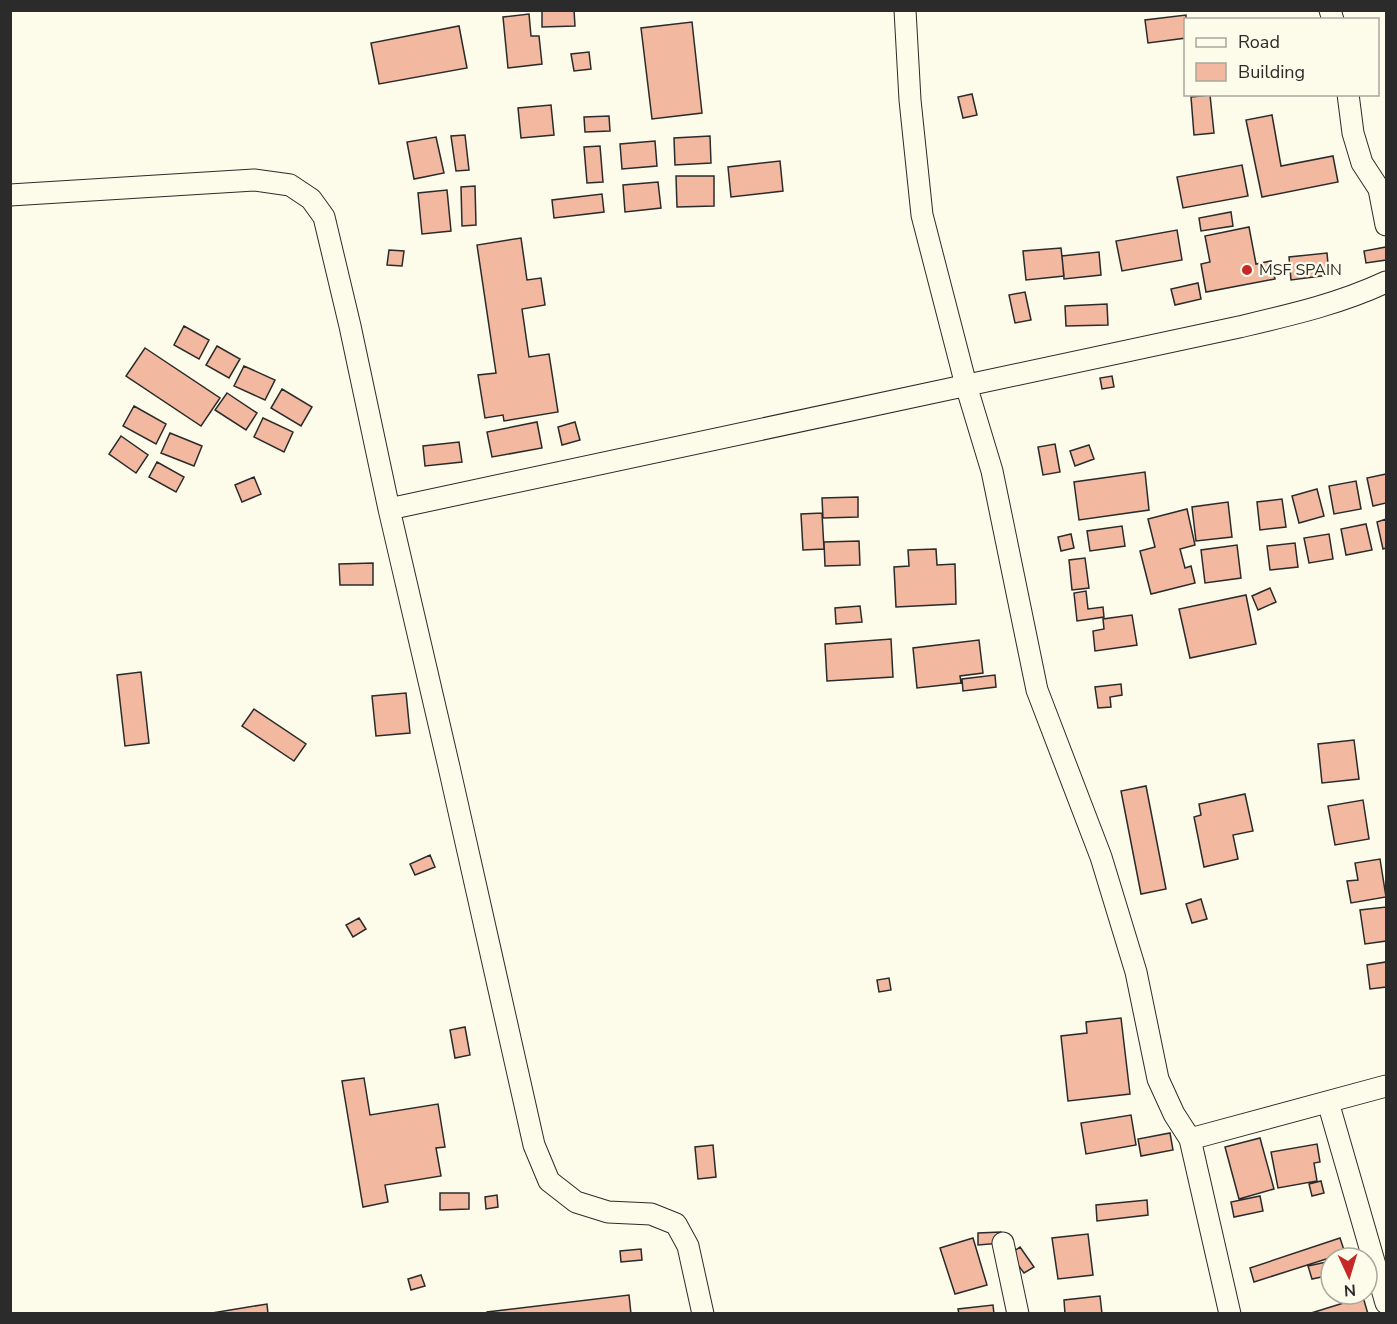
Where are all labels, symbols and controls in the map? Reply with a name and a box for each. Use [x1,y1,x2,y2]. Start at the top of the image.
legend [1184,18,1379,96]
text: Road [1238,30,1280,54]
text: Building [1238,60,1305,84]
place label: MSF SPAIN [1259,259,1342,281]
marker: MSF SPAIN [1240,263,1254,277]
north arrow [1319,1246,1379,1306]
text: N [1343,1279,1357,1301]

